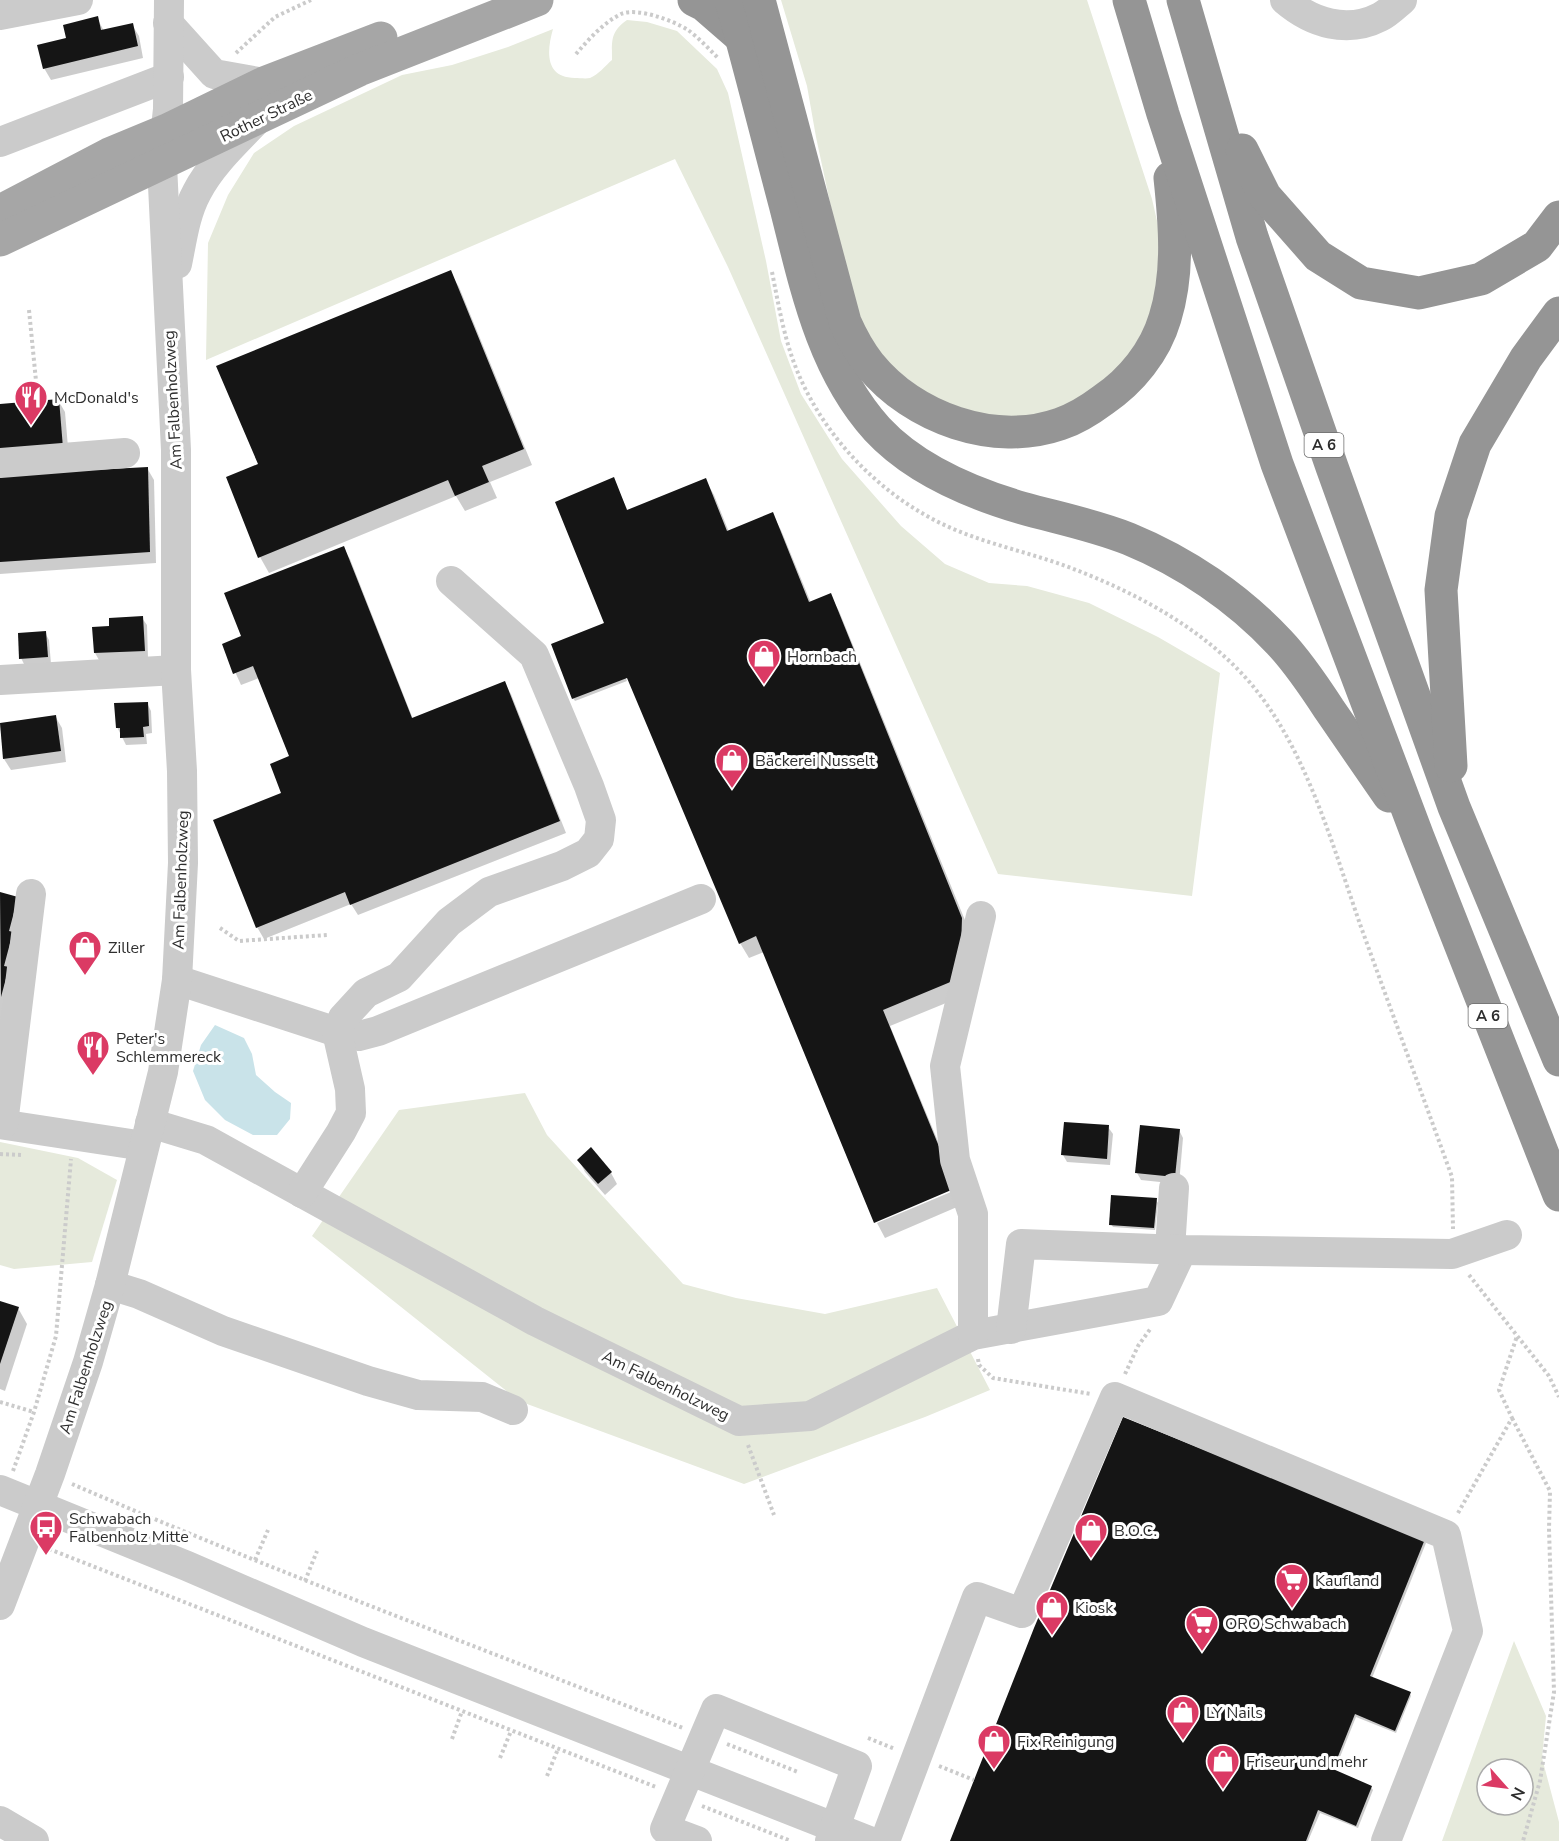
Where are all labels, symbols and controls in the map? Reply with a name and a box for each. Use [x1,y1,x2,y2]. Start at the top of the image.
street label: Rother Straße [217,84,316,148]
street label: Am Falbenholzweg [158,330,188,470]
restaurant icon: McDonald's [13,379,49,426]
place label: McDonald's [54,387,139,409]
road number: A 6 [1304,433,1344,457]
shop icon: Hornbach [746,638,782,685]
place label: Hornbach [787,646,857,668]
shop icon: Bäckerei Nusselt [714,742,750,789]
place label: Bäckerei Nusselt [755,750,875,772]
street label: Am Falbenholzweg [168,810,194,950]
shop icon: Ziller [67,929,103,976]
place label: Ziller [108,937,145,959]
road number: A 6 [1468,1004,1508,1028]
place label: Peter's Schlemmereck [116,1028,222,1068]
restaurant icon: Peter's Schlemmereck [75,1029,111,1076]
street label: Am Falbenholzweg [54,1298,118,1437]
street label: Am Falbenholzweg [598,1345,733,1426]
place label: Schwabach Falbenholz Mitte [69,1508,189,1548]
bus stop icon: Schwabach Falbenholz Mitte [28,1509,64,1556]
shop icon: B.O.C. [1073,1512,1109,1559]
place label: B.O.C. [1114,1520,1157,1542]
supermarket icon: Kaufland [1274,1562,1310,1609]
place label: Kaufland [1315,1570,1379,1592]
shop icon: Kiosk [1034,1589,1070,1636]
place label: Kiosk [1075,1597,1114,1619]
supermarket icon: ORO Schwabach [1184,1605,1220,1652]
place label: ORO Schwabach [1225,1613,1347,1635]
shop icon: LY Nails [1165,1694,1201,1741]
place label: LY Nails [1206,1702,1263,1724]
shop icon: Fix Reinigung [976,1723,1012,1770]
place label: Fix Reinigung [1017,1731,1114,1753]
shop icon: Friseur und mehr [1205,1743,1241,1790]
place label: Friseur und mehr [1246,1751,1368,1773]
north arrow [1475,1757,1535,1817]
text: N [1505,1783,1530,1804]

